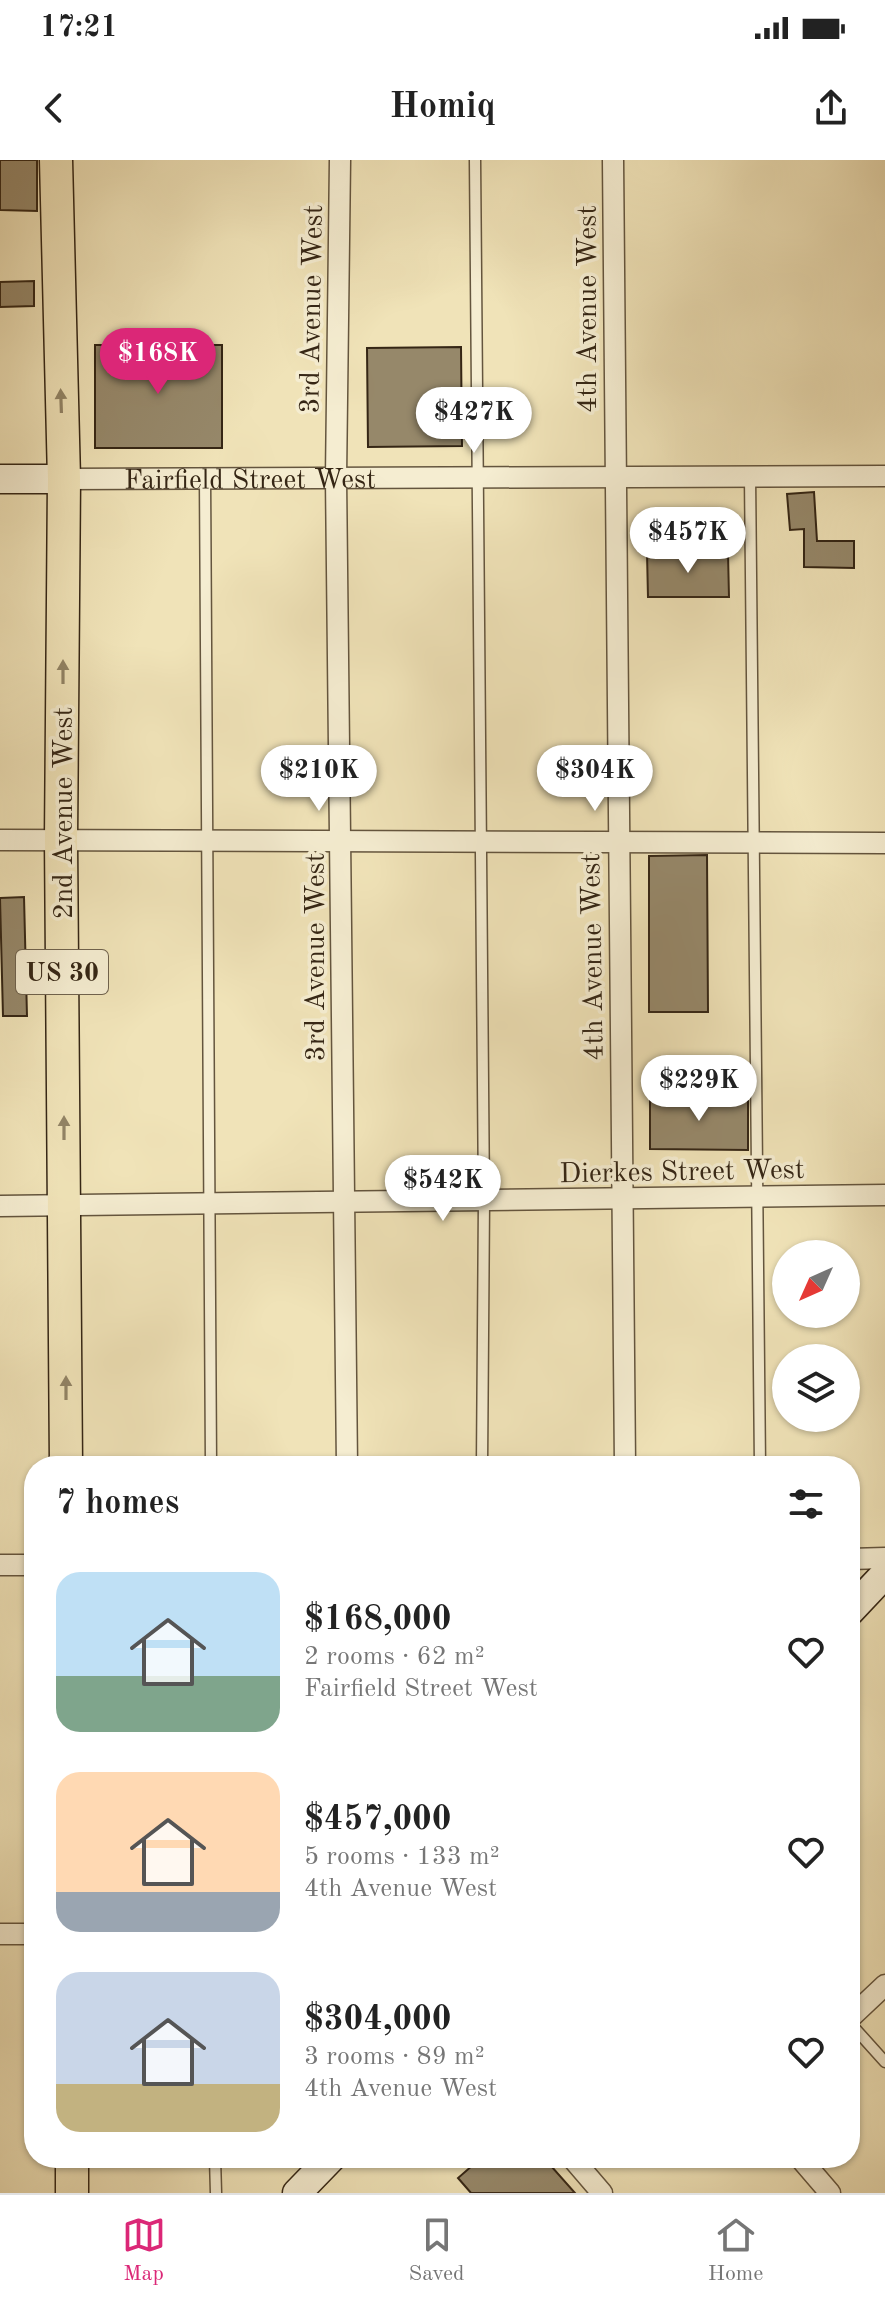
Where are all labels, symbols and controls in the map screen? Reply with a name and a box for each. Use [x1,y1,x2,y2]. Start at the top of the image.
text: 17:21 [40,13,118,43]
icon: back [32,86,76,130]
icon: share [809,86,853,130]
text: Homiq [389,90,496,126]
street label: 3rd Avenue West [297,204,329,414]
street label: 4th Avenue West [575,205,603,413]
pin: $168K [102,328,214,396]
text: $168K [118,341,198,367]
pin: $427K [418,387,530,455]
one-way arrow [55,388,68,413]
text: $427K [434,400,514,426]
street label: Fairfield Street West [124,467,376,496]
pin: $457K [632,507,744,575]
text: $457K [648,520,728,546]
one-way arrow [56,659,69,684]
street label: 2nd Avenue West [51,707,79,919]
pin: $210K [263,745,375,813]
pin: $304K [539,745,651,813]
text: $210K [279,758,359,784]
text: $304K [555,758,635,784]
street label: 3rd Avenue West [303,853,331,1062]
street label: 4th Avenue West [578,853,610,1061]
road number: US 30 [16,950,108,994]
pin: $229K [643,1055,755,1123]
text: $229K [659,1068,739,1094]
one-way arrow [57,1115,70,1140]
pin: $542K [387,1155,499,1223]
street label: Dierkes Street West [559,1157,805,1189]
text: $542K [403,1168,483,1194]
north arrow [772,1240,860,1328]
map controls [772,1240,860,1432]
button: layers [772,1344,860,1432]
one-way arrow [60,1375,72,1400]
icon: filters [784,1482,828,1526]
text: 7 homes [56,1487,179,1521]
text: $168,000 [304,1603,452,1637]
icon: home [120,1604,216,1700]
icon: heart [784,1630,828,1674]
text: 2 rooms · 62 m² [304,1644,485,1670]
text: Fairfield Street West [304,1676,538,1702]
text: $457,000 [304,1803,452,1837]
icon: home [120,1804,216,1900]
icon: heart [784,1830,828,1874]
text: 5 rooms · 133 m² [304,1844,500,1870]
text: 4th Avenue West [304,1876,497,1902]
text: $304,000 [304,2003,452,2037]
icon: home [120,2004,216,2100]
icon: heart [784,2030,828,2074]
text: 3 rooms · 89 m² [304,2044,485,2070]
text: 4th Avenue West [304,2076,497,2102]
tab: Map [122,2213,166,2288]
tab: Saved [409,2213,465,2288]
tab: Home [708,2213,763,2288]

